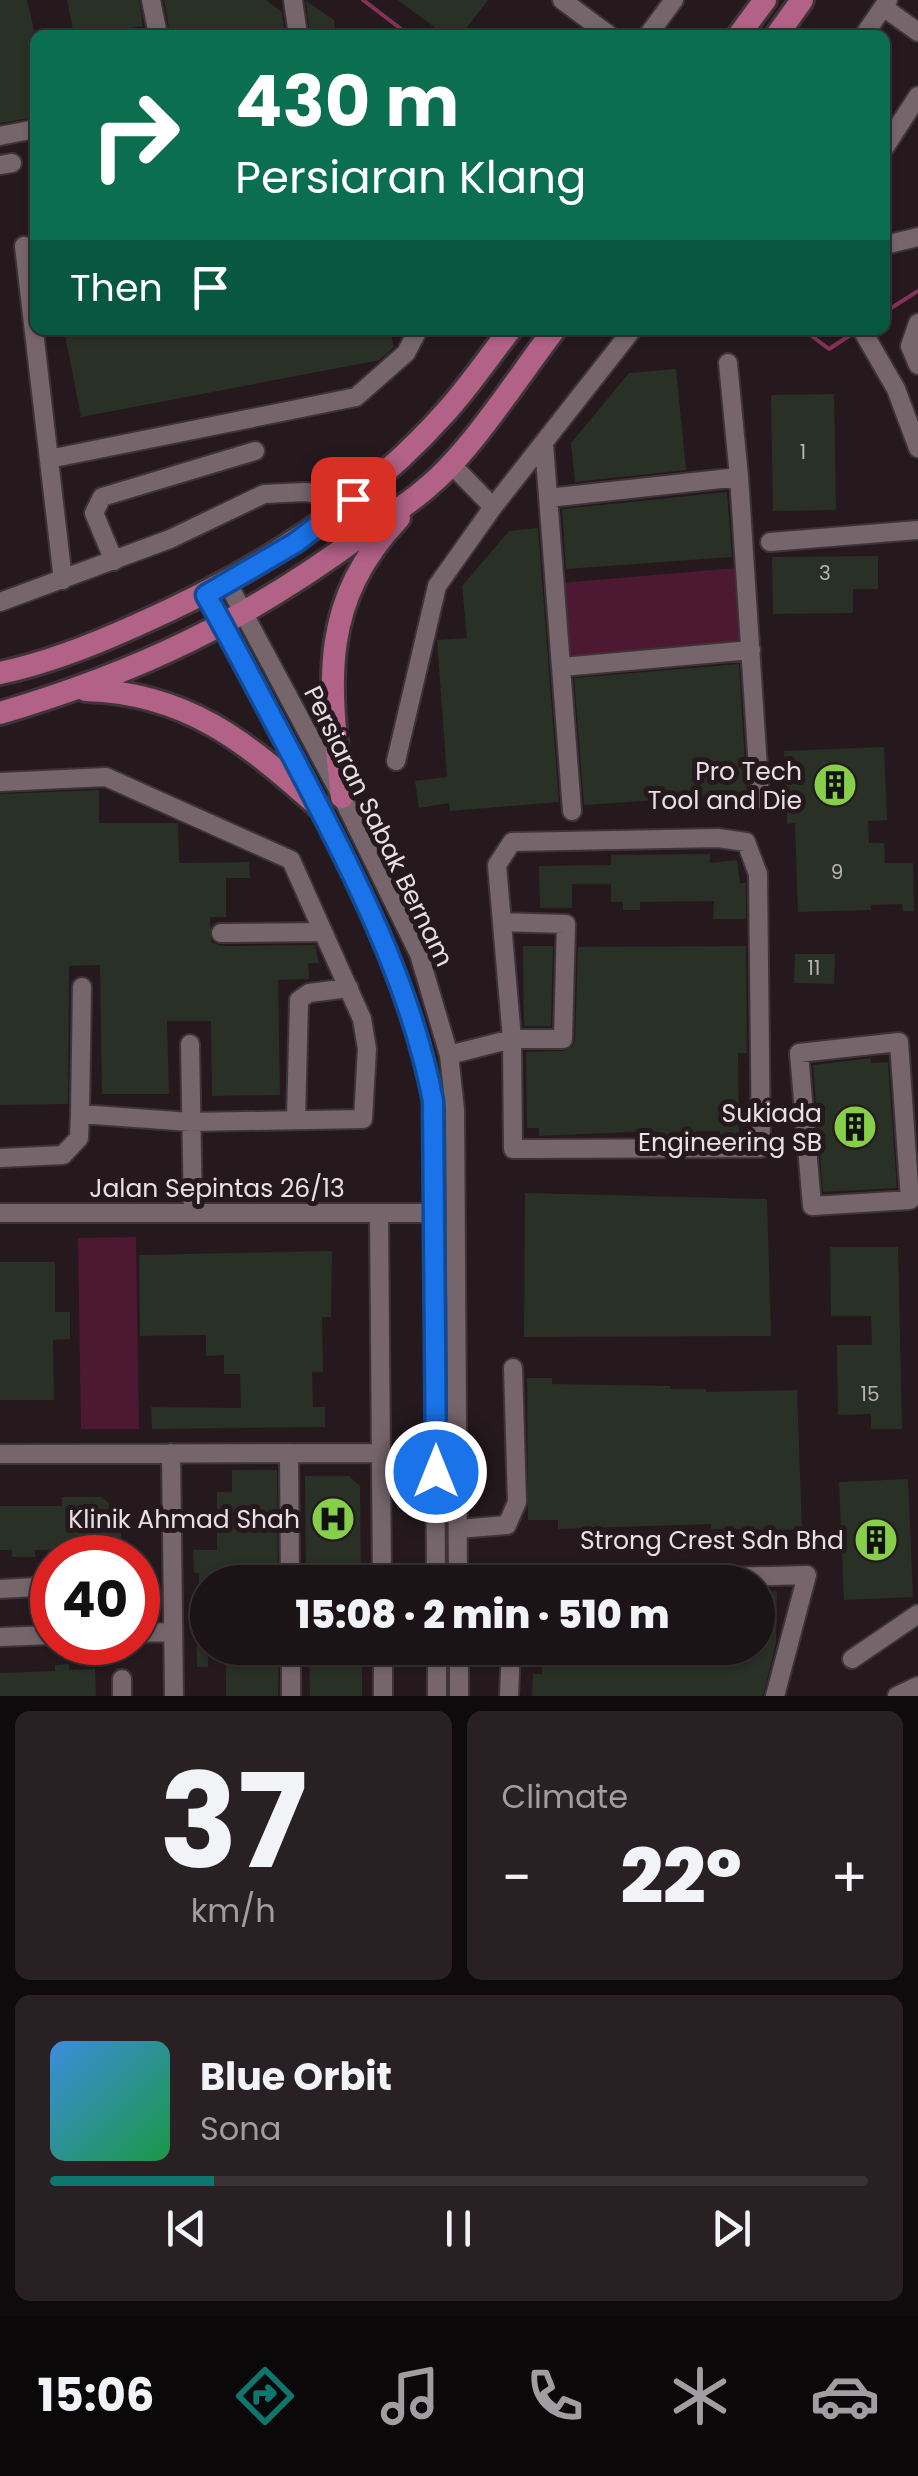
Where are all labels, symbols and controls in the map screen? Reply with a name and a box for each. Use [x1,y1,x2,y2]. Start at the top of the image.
text: 430 m [235,52,459,151]
icon: right [70,70,200,200]
text: Persiaran Klang [235,146,586,209]
icon: arrive [183,260,238,315]
text: Then [70,261,163,314]
house number: 1 [800,438,806,466]
pin [311,457,396,542]
icon: arrive [326,472,381,527]
house number: 3 [819,559,831,587]
street label: Persiaran Sabak Bernam [295,680,462,972]
place label: Pro Tech Tool and Die [648,754,802,818]
building icon: Pro Tech Tool and Die [812,762,858,808]
house number: 9 [831,858,843,886]
house number: 11 [808,954,820,982]
place label: Sukiada Engineering SB [638,1096,822,1160]
building icon: Sukiada Engineering SB [832,1104,878,1150]
street label: Jalan Sepintas 26/13 [89,1171,345,1206]
house number: 15 [861,1380,879,1408]
position arrow [384,1420,488,1524]
hospital icon: Klinik Ahmad Shah [310,1496,356,1542]
place label: Klinik Ahmad Shah [68,1502,300,1537]
building icon: Strong Crest Sdn Bhd [853,1517,899,1563]
place label: Strong Crest Sdn Bhd [580,1523,844,1558]
speed limit sign: 40 [30,1535,160,1665]
text: 15:08 · 2 min · 510 m [295,1588,670,1641]
text: 37 [159,1730,307,1913]
text: Climate [502,1774,628,1819]
text: 22° [620,1824,742,1929]
text: − [502,1839,532,1916]
text: + [830,1839,868,1916]
text: km/h [191,1888,276,1933]
text: Blue Orbit [200,2050,392,2103]
text: Sona [200,2106,281,2151]
icon: previous [159,2201,214,2256]
icon: pause [431,2201,486,2256]
icon: next [704,2201,759,2256]
icon: directions [230,2361,300,2431]
icon: music [375,2361,445,2431]
icon: phone [520,2361,590,2431]
icon: climate [665,2361,735,2431]
icon: car [810,2361,880,2431]
text: 15:06 [38,2364,155,2427]

